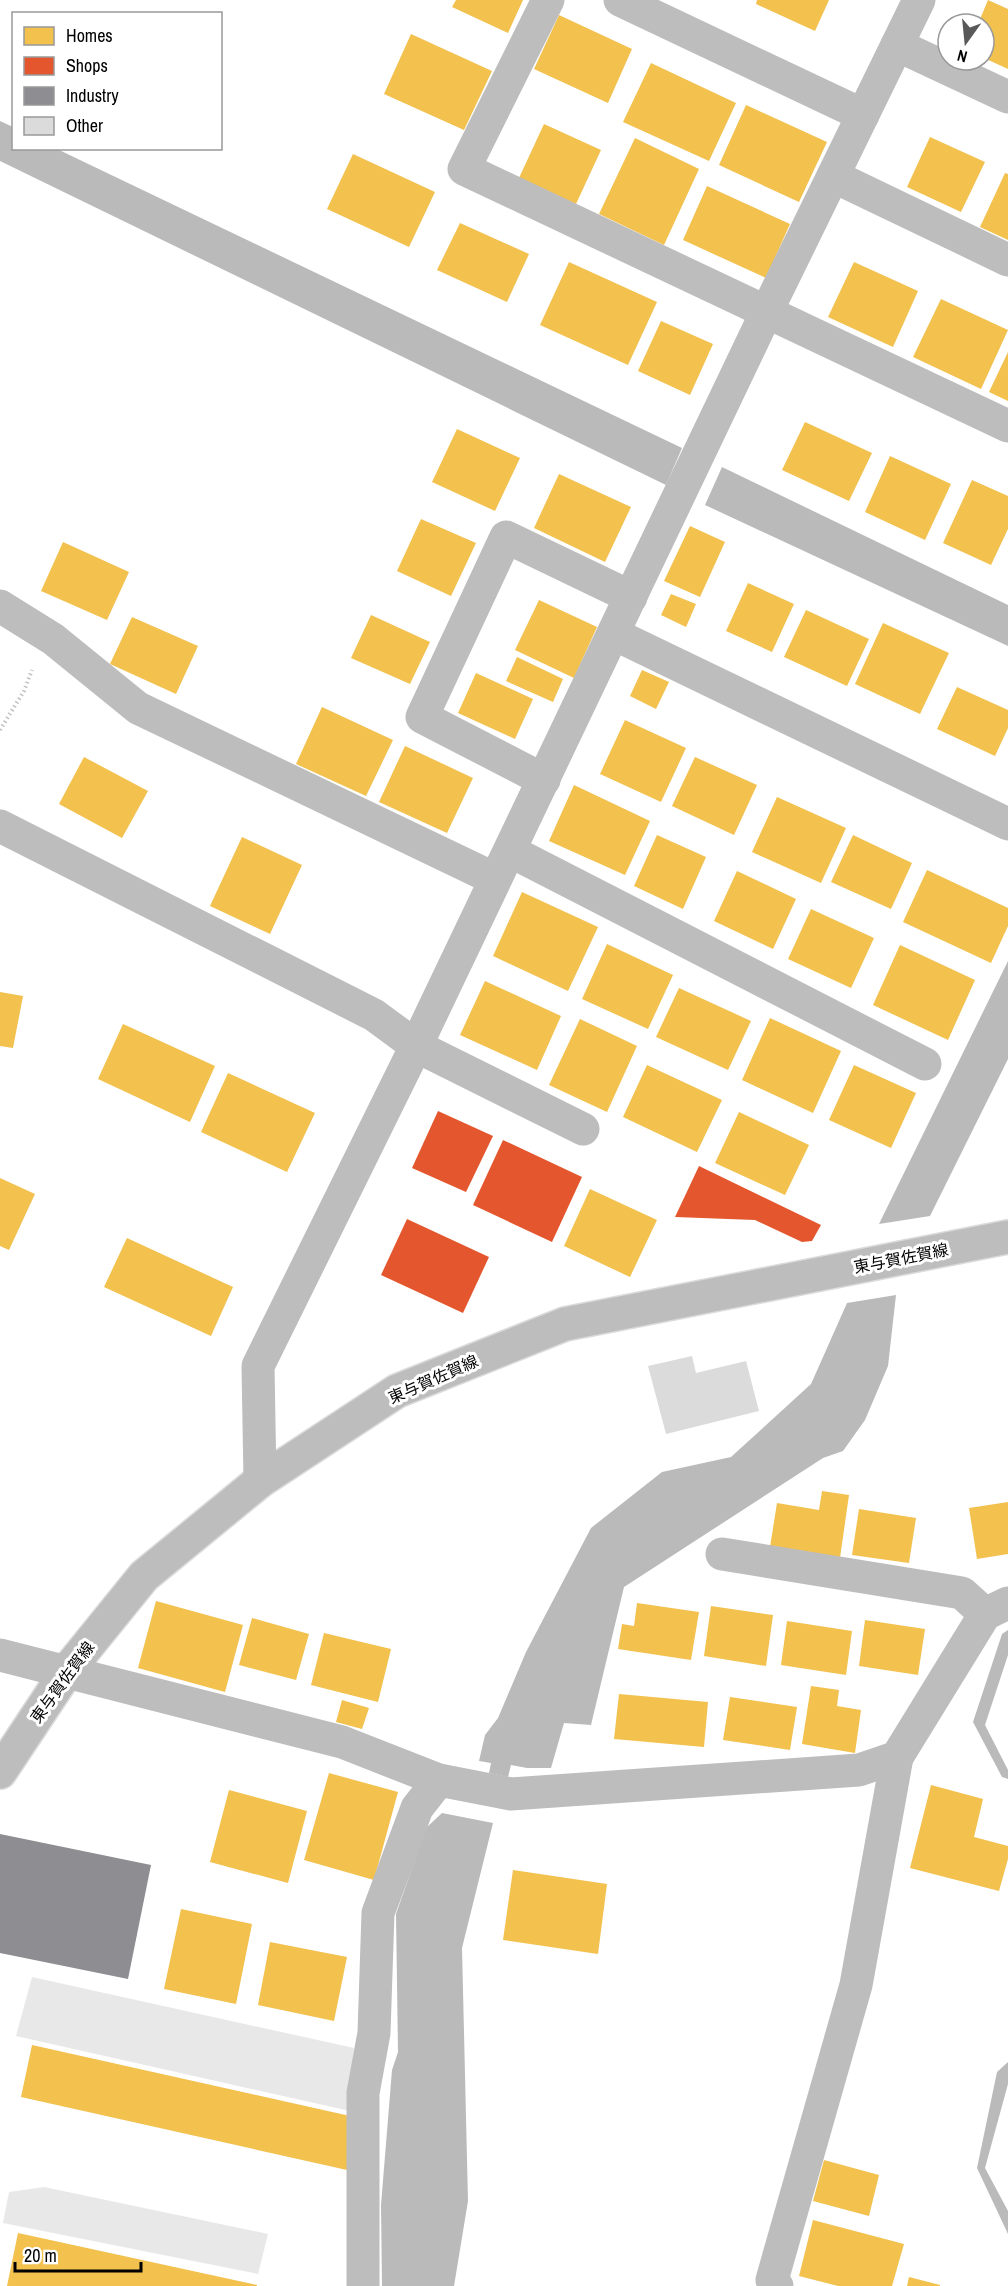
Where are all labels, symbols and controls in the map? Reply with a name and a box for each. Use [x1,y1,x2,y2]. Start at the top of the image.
legend [12,12,222,150]
north arrow [936,12,996,72]
text: Homes [66,23,113,48]
text: N [955,45,970,68]
text: Shops [66,53,108,78]
text: Industry [66,83,119,108]
text: Other [66,113,103,138]
street label: 東与賀佐賀線 [852,1238,950,1278]
street label: 東与賀佐賀線 [385,1349,481,1409]
street label: 東与賀佐賀線 [25,1637,99,1727]
scale bar [15,2235,141,2273]
text: 20 m [24,2243,57,2268]

